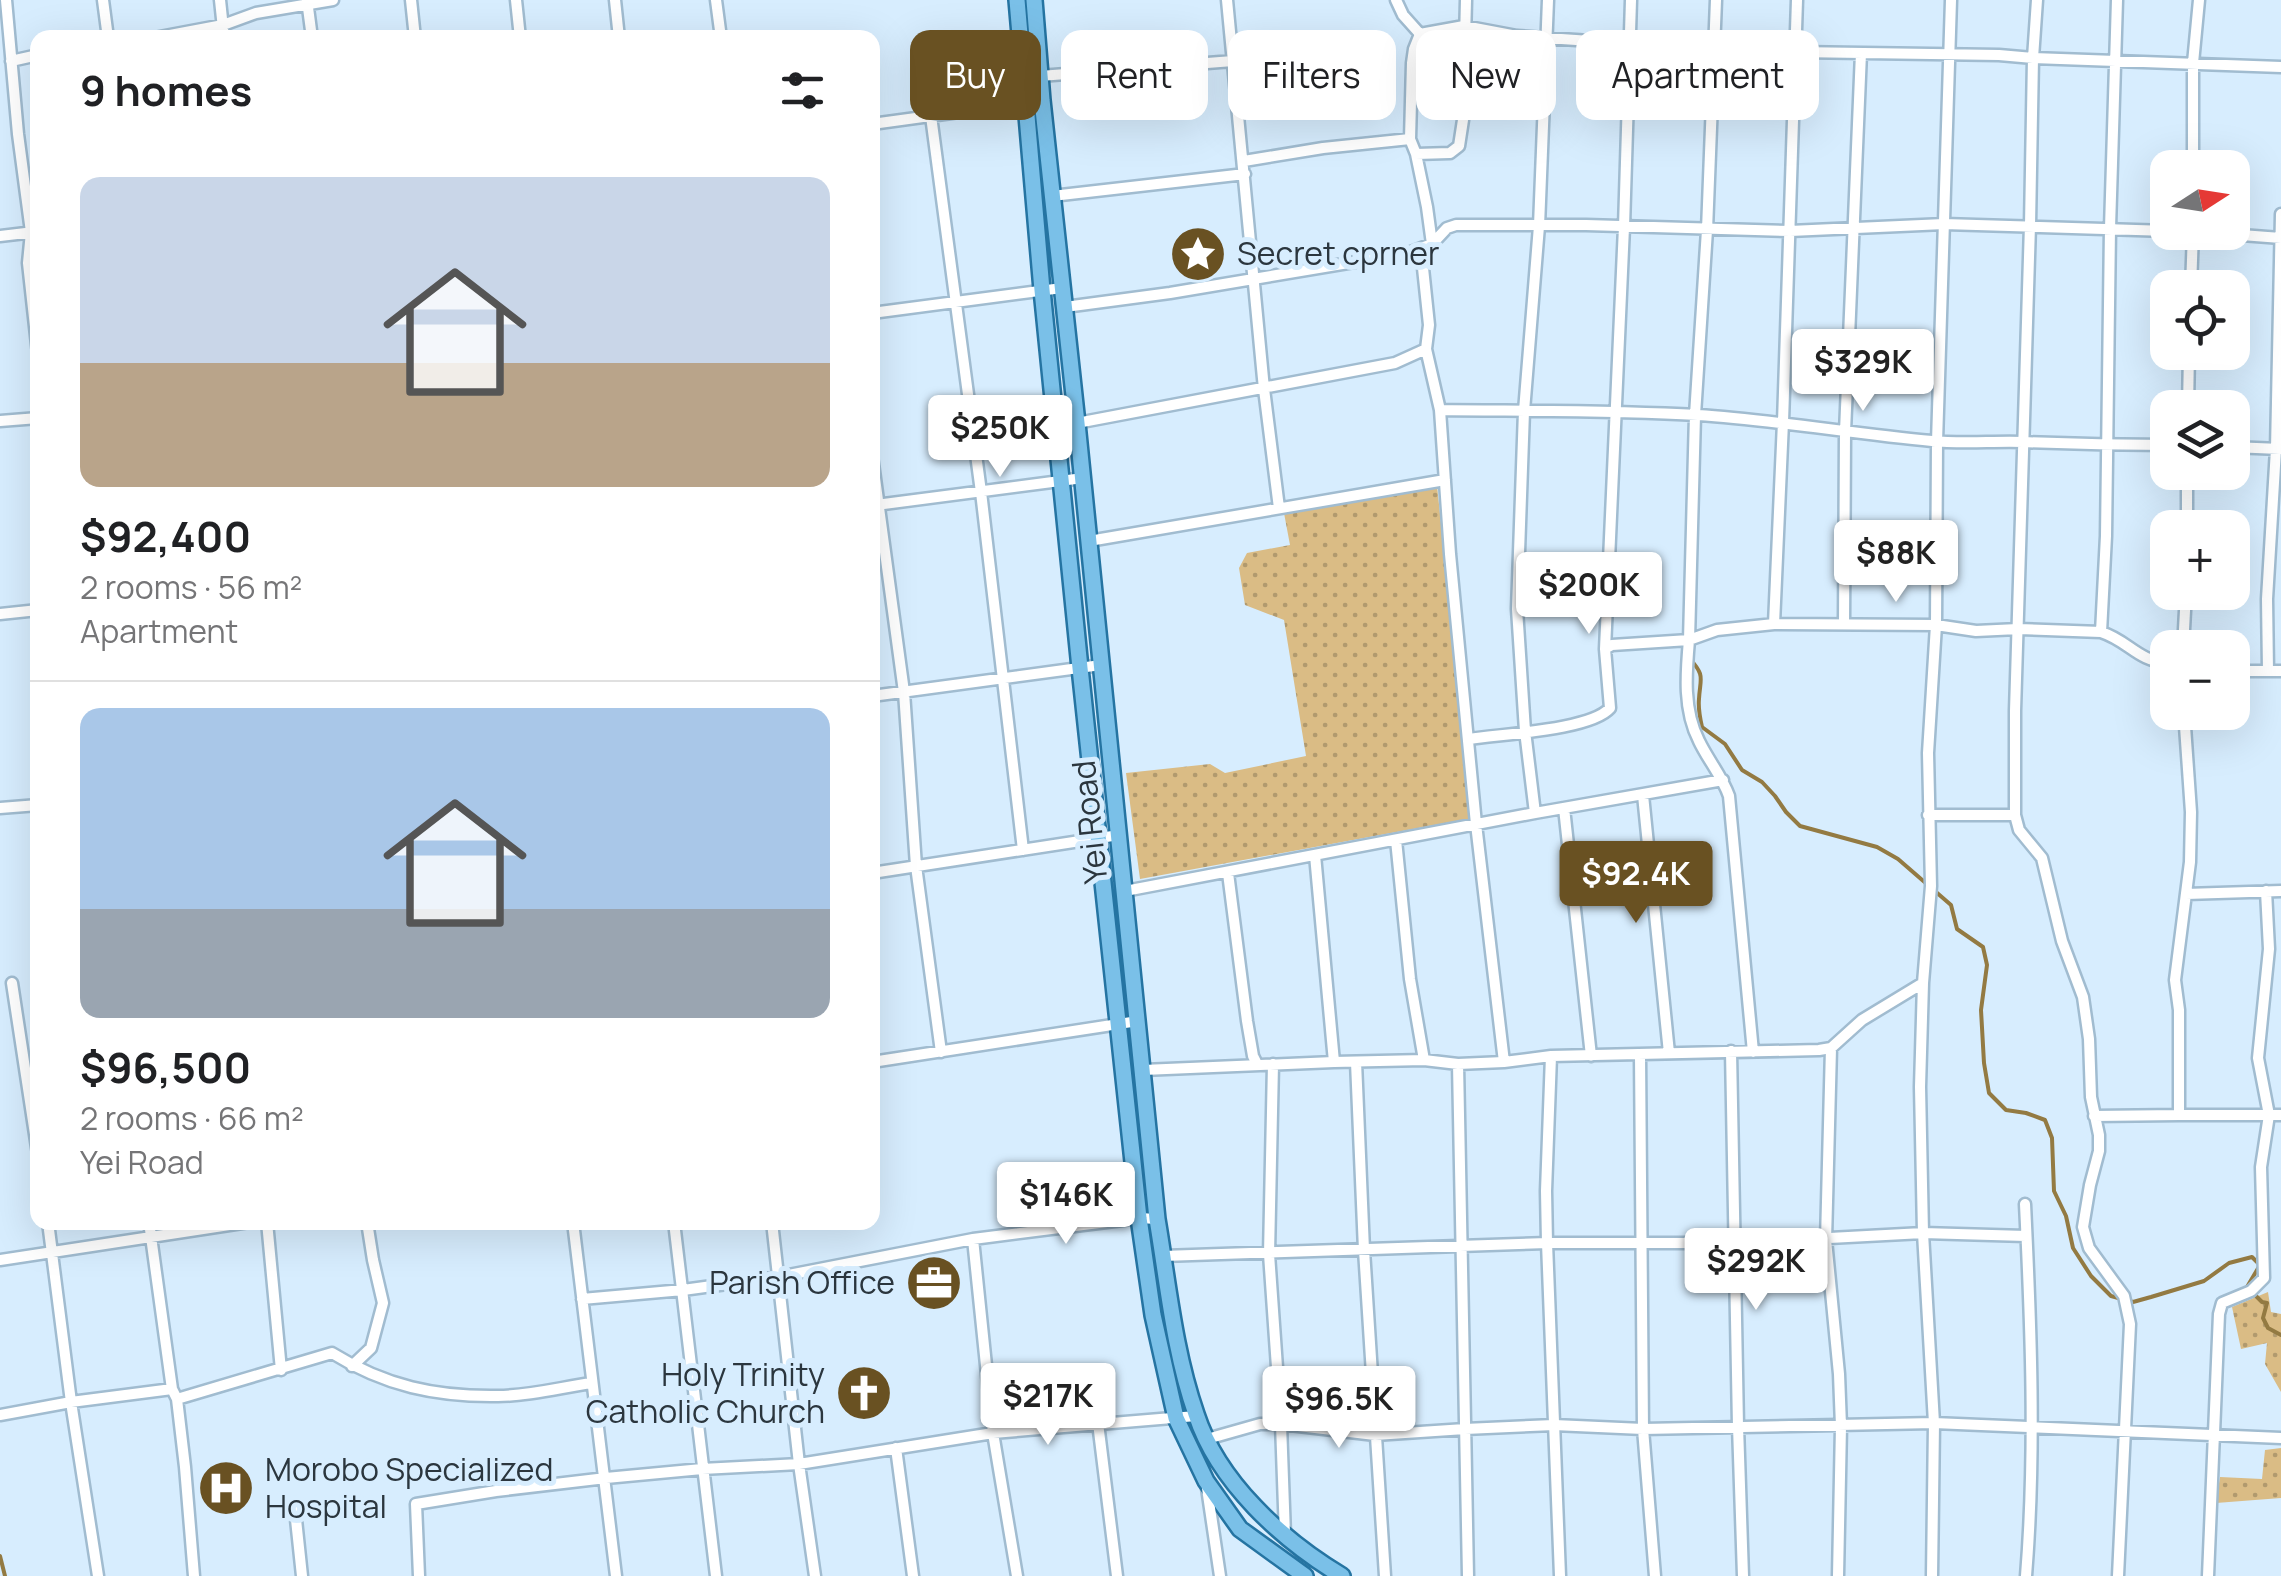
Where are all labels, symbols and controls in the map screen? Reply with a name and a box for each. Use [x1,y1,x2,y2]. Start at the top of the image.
chip: Buy [910,30,1041,120]
chip: Rent [1061,30,1208,120]
chip: Filters [1228,30,1396,120]
chip: New [1416,30,1556,120]
chip: Apartment [1576,30,1819,120]
text: 9 homes [80,61,252,119]
icon: filters [775,63,830,118]
north arrow [2150,150,2250,250]
map controls [2150,150,2250,730]
place icon: Secret cprner [1168,224,1228,284]
place label: Secret cprner [1237,231,1440,275]
icon: home [365,242,545,422]
button: locate [2150,270,2250,370]
pin: $329K [1793,329,1933,414]
text: $329K [1814,339,1912,383]
button: layers [2150,390,2250,490]
pin: $250K [930,395,1070,480]
text: $250K [950,405,1050,449]
text: $92,400 [80,507,251,565]
button: + [2150,510,2250,610]
pin: $88K [1837,520,1955,605]
text: $88K [1856,530,1936,574]
pin: $200K [1519,552,1659,637]
text: $200K [1538,562,1640,606]
text: 2 rooms · 56 m² [80,565,302,609]
text: Apartment [80,609,238,653]
button: − [2150,630,2250,730]
street label: Yei Road [1061,758,1117,886]
icon: home [365,773,545,953]
pin: $92.4K [1555,841,1717,926]
text: $92.4K [1582,851,1690,895]
text: $96,500 [80,1038,251,1096]
text: 2 rooms · 66 m² [80,1096,304,1140]
text: Yei Road [80,1140,204,1184]
pin: $146K [996,1162,1136,1247]
text: $146K [1019,1172,1113,1216]
pin: $292K [1686,1228,1826,1313]
text: $292K [1707,1238,1805,1282]
office icon: Parish Office [904,1253,964,1313]
place label: Parish Office [709,1260,895,1304]
place label: Holy Trinity Catholic Church [586,1352,825,1433]
church icon: Holy Trinity Catholic Church [834,1363,894,1423]
pin: $217K [978,1363,1118,1448]
pin: $96.5K [1258,1366,1420,1451]
text: $217K [1003,1373,1093,1417]
text: $96.5K [1284,1376,1394,1420]
place label: Morobo Specialized Hospital [265,1447,553,1528]
hospital icon: Morobo Specialized Hospital [196,1458,256,1518]

